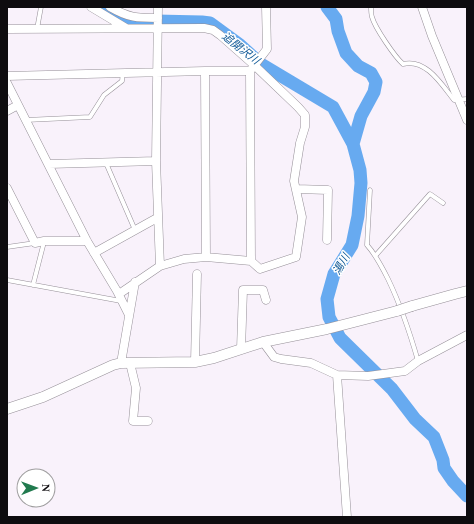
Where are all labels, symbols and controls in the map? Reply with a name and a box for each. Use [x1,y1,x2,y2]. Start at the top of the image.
water label: 追開沢川 [220,30,263,67]
water label: 湯川 [330,251,352,277]
north arrow [16,468,56,508]
text: N [40,484,52,492]

